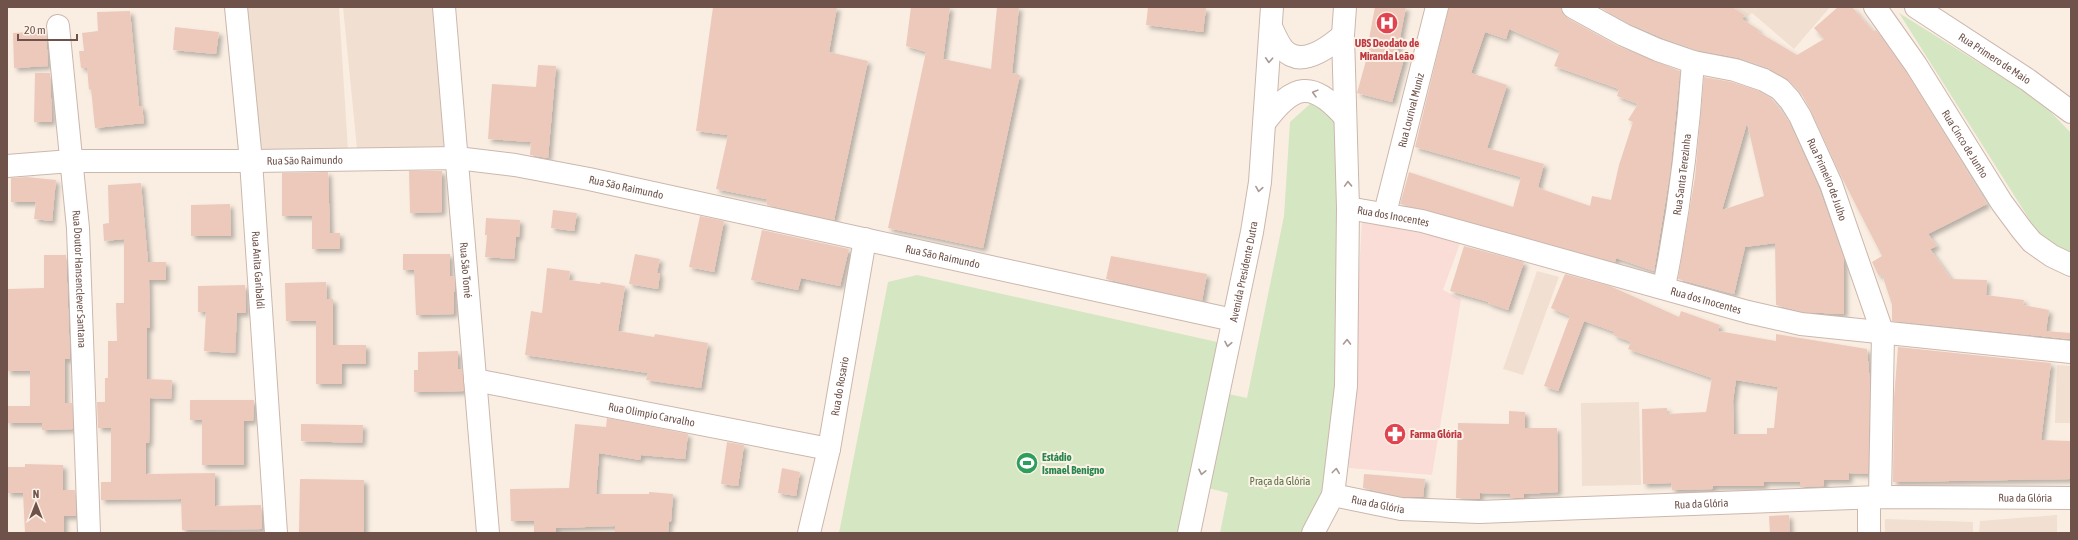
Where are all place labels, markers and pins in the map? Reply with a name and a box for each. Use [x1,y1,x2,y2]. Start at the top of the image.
hospital icon: UBS Deodato de Miranda Leão [1374,10,1400,36]
place label: UBS Deodato de Miranda Leão [1355,37,1419,62]
pharmacy icon: Farma Glória [1382,421,1408,447]
place label: Farma Glória [1410,428,1462,440]
sports icon: Estádio Ismael Benigno [1014,450,1040,476]
place label: Estádio Ismael Benigno [1042,451,1104,476]

